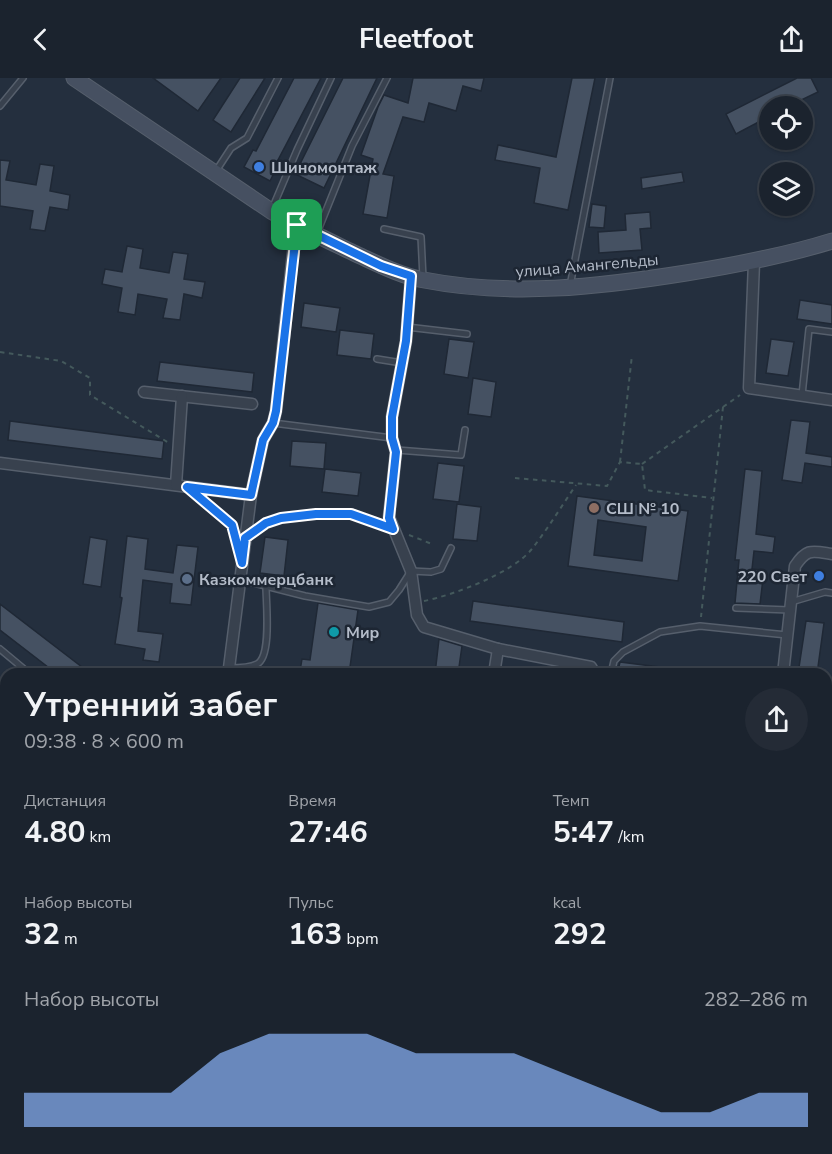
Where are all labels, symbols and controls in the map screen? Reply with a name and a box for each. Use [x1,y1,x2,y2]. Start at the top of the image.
text: Fleetfoot [359,21,473,58]
icon: back [24,23,57,56]
icon: share [775,23,808,56]
map controls [759,96,813,216]
button: locate [759,96,813,150]
place label: Шиномонтаж [271,157,378,179]
marker: Шиномонтаж [252,160,266,174]
button: layers [759,162,813,216]
pin [271,199,322,250]
icon: arrive [280,208,313,241]
street label: улица Амангельды [515,249,660,283]
place label: СШ № 10 [606,498,679,520]
marker: СШ № 10 [587,501,601,515]
place label: 220 Свет [737,566,807,588]
place label: Казкоммерцбанк [199,569,334,591]
marker: 220 Свет [812,569,826,583]
marker: Казкоммерцбанк [180,572,194,586]
place label: Мир [346,622,380,644]
marker: Мир [327,625,341,639]
text: Утренний забег [24,683,277,728]
button: share [745,688,808,751]
text: 09:38 · 8 × 600 m [24,728,184,755]
text: Дистанция [24,790,106,812]
text: Время [288,790,336,812]
text: Темп [553,790,590,812]
text: 4.80 [24,812,85,853]
text: 27:46 [288,812,368,853]
text: 5:47 [553,812,614,853]
text: km [85,826,111,848]
text: /km [614,826,644,848]
text: Набор высоты [24,892,132,914]
text: Пульс [288,892,334,914]
text: kcal [553,892,581,914]
text: 32 [24,914,60,955]
text: 163 [288,914,342,955]
text: 292 [553,914,607,955]
text: m [60,928,78,950]
text: bpm [342,928,379,950]
text: Набор высоты [24,986,159,1013]
text: 282–286 m [704,986,808,1013]

